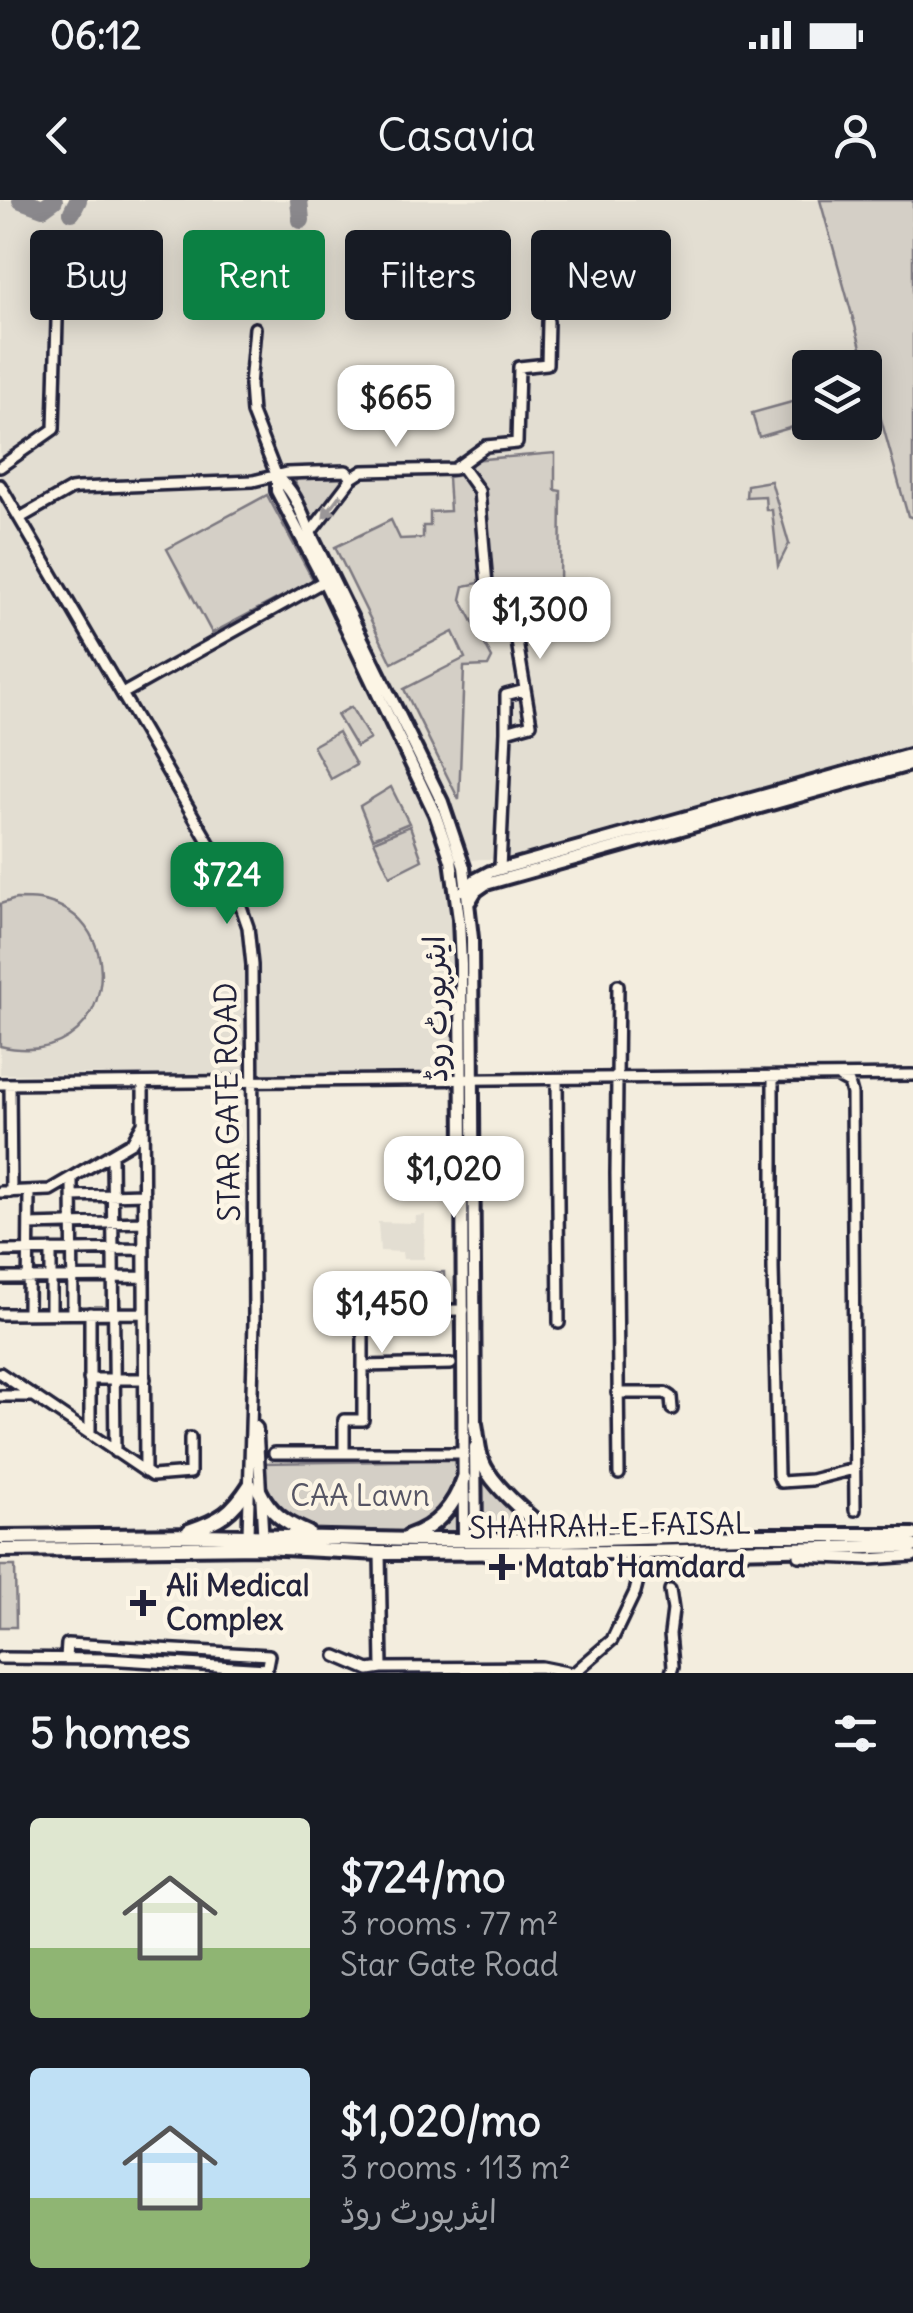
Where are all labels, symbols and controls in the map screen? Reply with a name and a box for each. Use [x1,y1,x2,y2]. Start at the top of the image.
text: 06:12 [50,12,141,59]
text: Casavia [377,107,536,163]
icon: back [30,108,85,163]
icon: person [828,108,883,163]
chip: Buy [30,230,163,320]
chip: Rent [183,230,325,320]
chip: Filters [345,230,511,320]
chip: New [531,230,671,320]
map controls [792,350,882,440]
button: layers [792,350,882,440]
pin: $665 [337,365,455,450]
text: $665 [359,377,433,418]
one-way arrow [322,493,342,519]
pin: $1,300 [459,577,621,662]
text: $1,300 [492,589,588,630]
pin: $724 [168,842,286,927]
text: $724 [193,854,261,895]
street label: ایئرپورٹ روڈ [415,935,456,1083]
street label: STAR GATE ROAD [206,982,248,1222]
pin: $1,020 [373,1136,535,1221]
text: $1,020 [406,1148,502,1189]
pin: $1,450 [301,1271,463,1356]
text: $1,450 [335,1283,429,1324]
park label: CAA Lawn [290,1476,430,1514]
street label: SHAHRAH-E-FAISAL [469,1504,751,1546]
place label: Matab Hamdard [524,1547,746,1585]
marker: Matab Hamdard [489,1554,515,1580]
place label: Ali Medical Complex [166,1566,309,1638]
marker: Ali Medical Complex [130,1590,156,1616]
icon: filters [828,1706,883,1761]
text: 5 homes [30,1707,191,1759]
text: $724/mo [340,1851,506,1903]
icon: home [110,1858,230,1978]
text: 3 rooms · 77 m² [340,1903,559,1944]
text: Star Gate Road [340,1944,559,1985]
text: $1,020/mo [340,2095,541,2147]
icon: home [110,2108,230,2228]
text: 3 rooms · 113 m² [340,2147,571,2188]
text: ایئرپورٹ روڈ [340,2191,497,2232]

